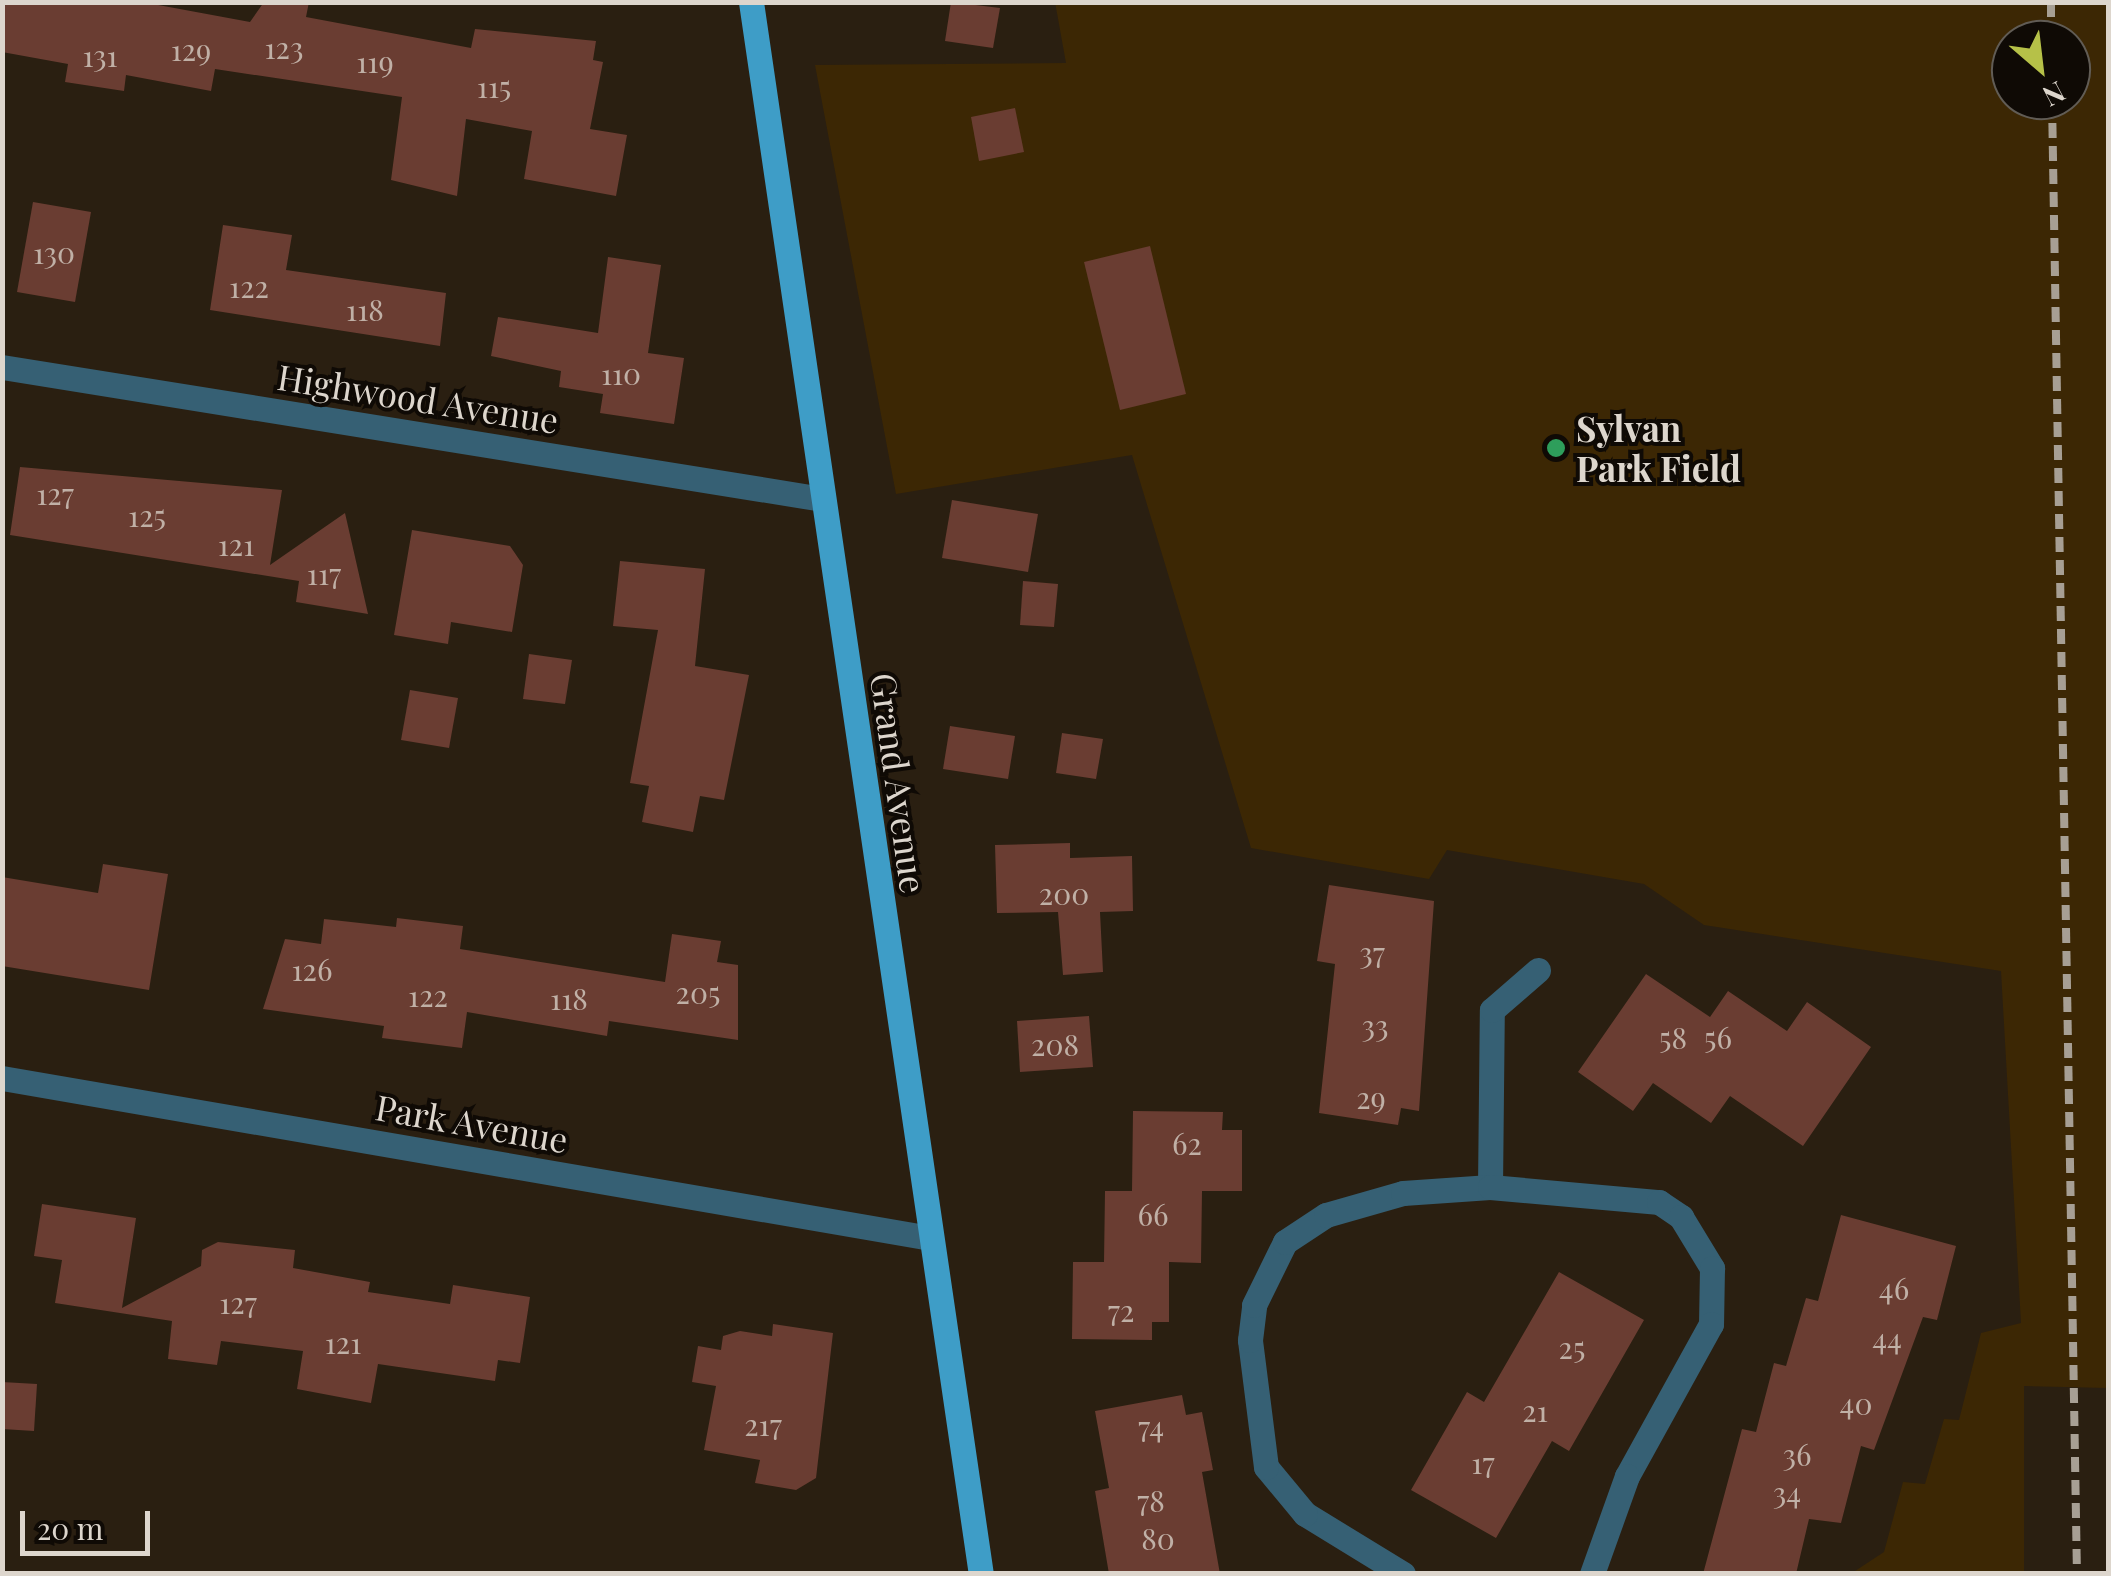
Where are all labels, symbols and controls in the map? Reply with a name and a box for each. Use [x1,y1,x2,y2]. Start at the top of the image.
north arrow [1991,20,2091,120]
house number: 123 [265,29,303,65]
house number: 129 [171,31,211,67]
house number: 131 [82,37,118,73]
house number: 119 [356,43,394,79]
house number: 115 [477,68,511,104]
text: N [2037,74,2072,116]
house number: 130 [33,234,75,270]
house number: 122 [229,268,269,304]
house number: 118 [346,291,384,327]
street label: Highwood Avenue [274,355,562,441]
house number: 110 [601,355,641,391]
place label: Sylvan Park Field [1576,407,1741,489]
marker: Sylvan Park Field [1545,437,1567,459]
house number: 127 [36,475,74,511]
house number: 125 [128,497,166,533]
house number: 121 [218,526,254,562]
house number: 117 [307,555,341,591]
street label: Grand Avenue [863,670,935,896]
house number: 200 [1039,875,1089,911]
house number: 37 [1359,934,1385,970]
house number: 126 [292,951,332,987]
house number: 205 [676,974,720,1010]
house number: 122 [408,977,448,1013]
house number: 118 [550,980,588,1016]
house number: 33 [1361,1007,1389,1043]
house number: 58 [1659,1019,1687,1055]
house number: 56 [1704,1019,1732,1055]
house number: 208 [1031,1026,1079,1062]
house number: 29 [1356,1079,1386,1115]
street label: Park Avenue [372,1085,572,1161]
house number: 62 [1172,1125,1202,1161]
house number: 66 [1137,1196,1169,1232]
house number: 46 [1879,1270,1909,1306]
house number: 127 [219,1284,257,1320]
house number: 72 [1108,1292,1134,1328]
house number: 44 [1872,1320,1902,1356]
house number: 121 [325,1324,361,1360]
house number: 25 [1559,1329,1585,1365]
house number: 40 [1840,1385,1872,1421]
house number: 21 [1522,1392,1548,1428]
house number: 217 [744,1406,782,1442]
house number: 74 [1138,1408,1164,1444]
house number: 36 [1782,1436,1812,1472]
house number: 17 [1471,1444,1495,1480]
house number: 34 [1773,1474,1801,1510]
house number: 78 [1137,1482,1165,1518]
scale bar [25,1491,155,1553]
text: 20 m [37,1508,103,1548]
house number: 80 [1141,1520,1175,1556]

